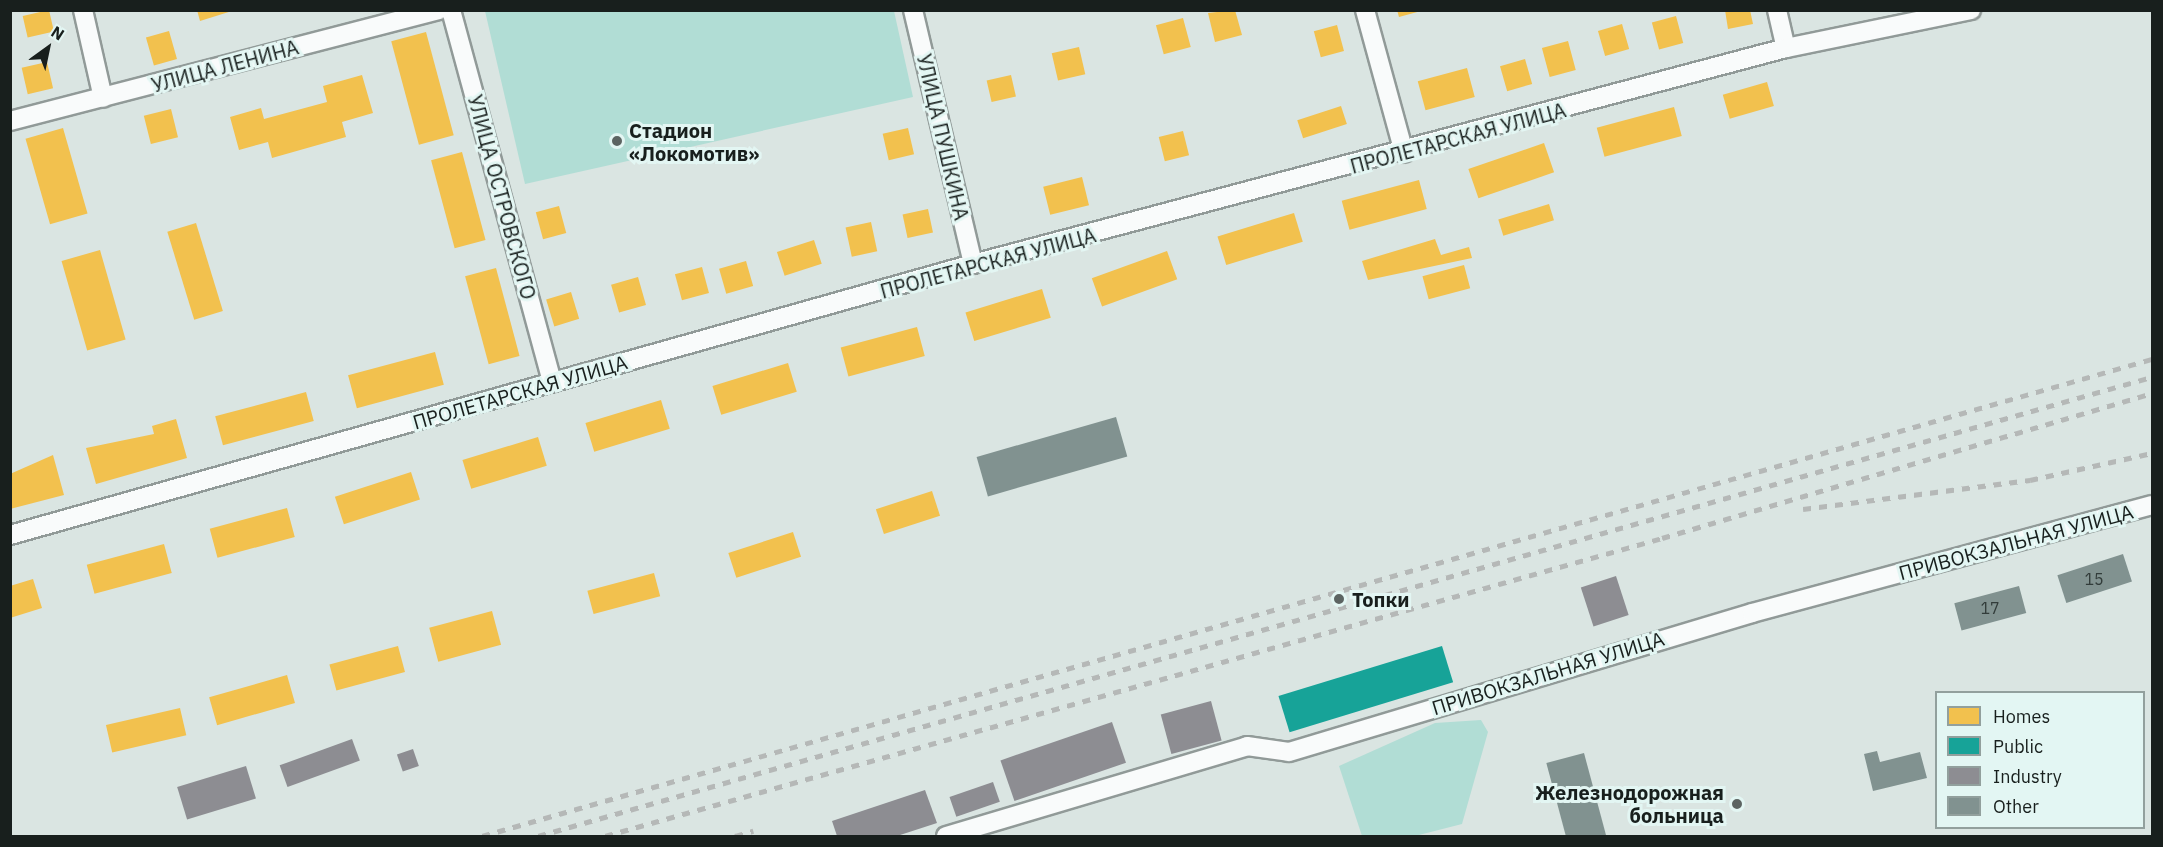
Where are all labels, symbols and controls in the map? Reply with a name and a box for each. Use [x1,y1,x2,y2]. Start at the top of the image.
north arrow [18,18,78,78]
text: N [47,21,68,44]
street label: УЛИЦА ЛЕНИНА [149,35,301,97]
street label: УЛИЦА ПУШКИНА [912,51,974,223]
street label: УЛИЦА ОСТРОВСКОГО [463,92,541,302]
street label: ПРОЛЕТАРСКАЯ УЛИЦА [1348,98,1568,178]
place label: Стадион «Локомотив» [629,118,759,165]
marker: Стадион «Локомотив» [610,134,624,148]
street label: ПРОЛЕТАРСКАЯ УЛИЦА [878,223,1098,303]
street label: ПРОЛЕТАРСКАЯ УЛИЦА [410,350,630,434]
street label: ПРИВОКЗАЛЬНАЯ УЛИЦА [1896,499,2136,585]
house number: 15 [2084,569,2104,589]
place label: Топки [1352,587,1409,611]
marker: Топки [1330,590,1348,608]
house number: 17 [1980,598,2000,618]
street label: ПРИВОКЗАЛЬНАЯ УЛИЦА [1429,626,1667,720]
legend [1935,691,2145,829]
text: Homes [1993,705,2050,728]
text: Public [1993,735,2043,758]
text: Industry [1993,765,2062,788]
place label: Железнодорожная больница [1535,780,1724,827]
marker: Железнодорожная больница [1728,795,1746,813]
text: Other [1993,795,2039,818]

